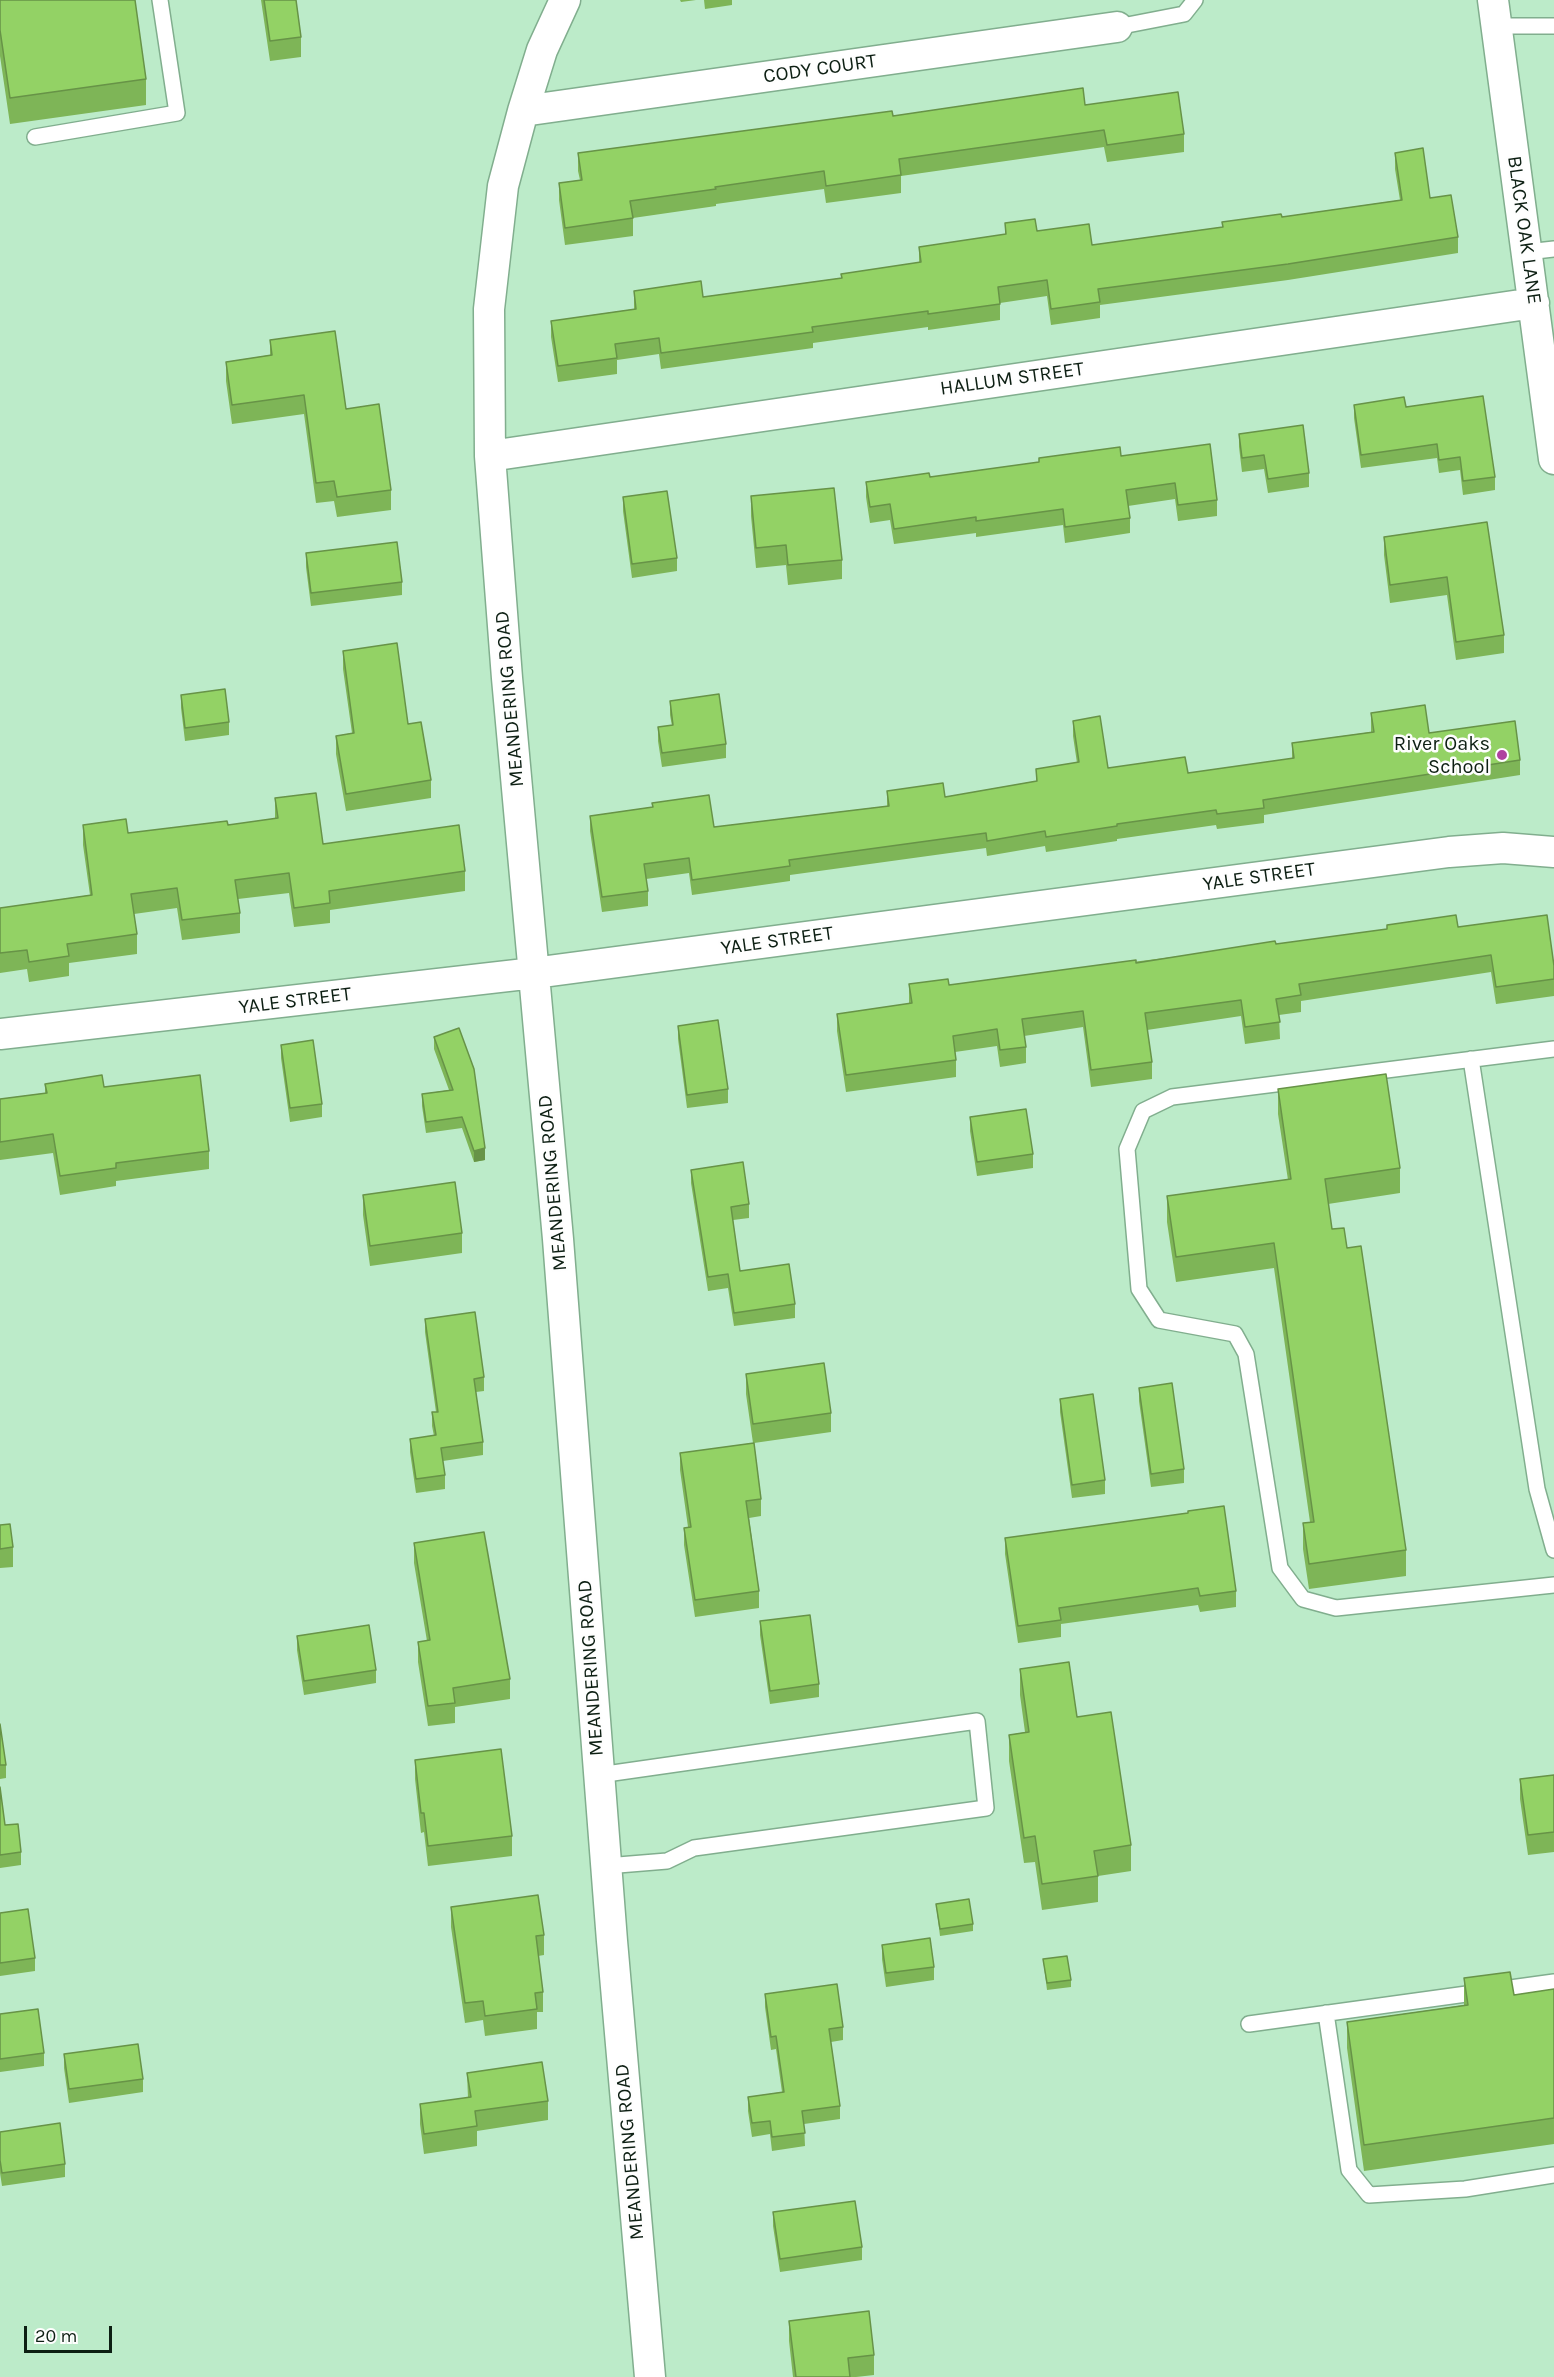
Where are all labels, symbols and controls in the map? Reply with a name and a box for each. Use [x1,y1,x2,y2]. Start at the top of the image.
street label: CODY COURT [762,49,878,89]
street label: BLACK OAK LANE [1502,154,1546,306]
street label: HALLUM STREET [938,357,1086,401]
street label: MEANDERING ROAD [490,610,530,788]
place label: River Oaks School [1394,732,1490,779]
marker: River Oaks School [1495,748,1509,762]
street label: YALE STREET [1201,857,1317,897]
street label: YALE STREET [719,921,835,961]
street label: YALE STREET [237,982,353,1020]
street label: MEANDERING ROAD [533,1094,573,1272]
street label: MEANDERING ROAD [573,1579,609,1757]
street label: MEANDERING ROAD [610,2063,650,2241]
scale bar [27,2314,116,2352]
text: 20 m [35,2325,77,2347]

